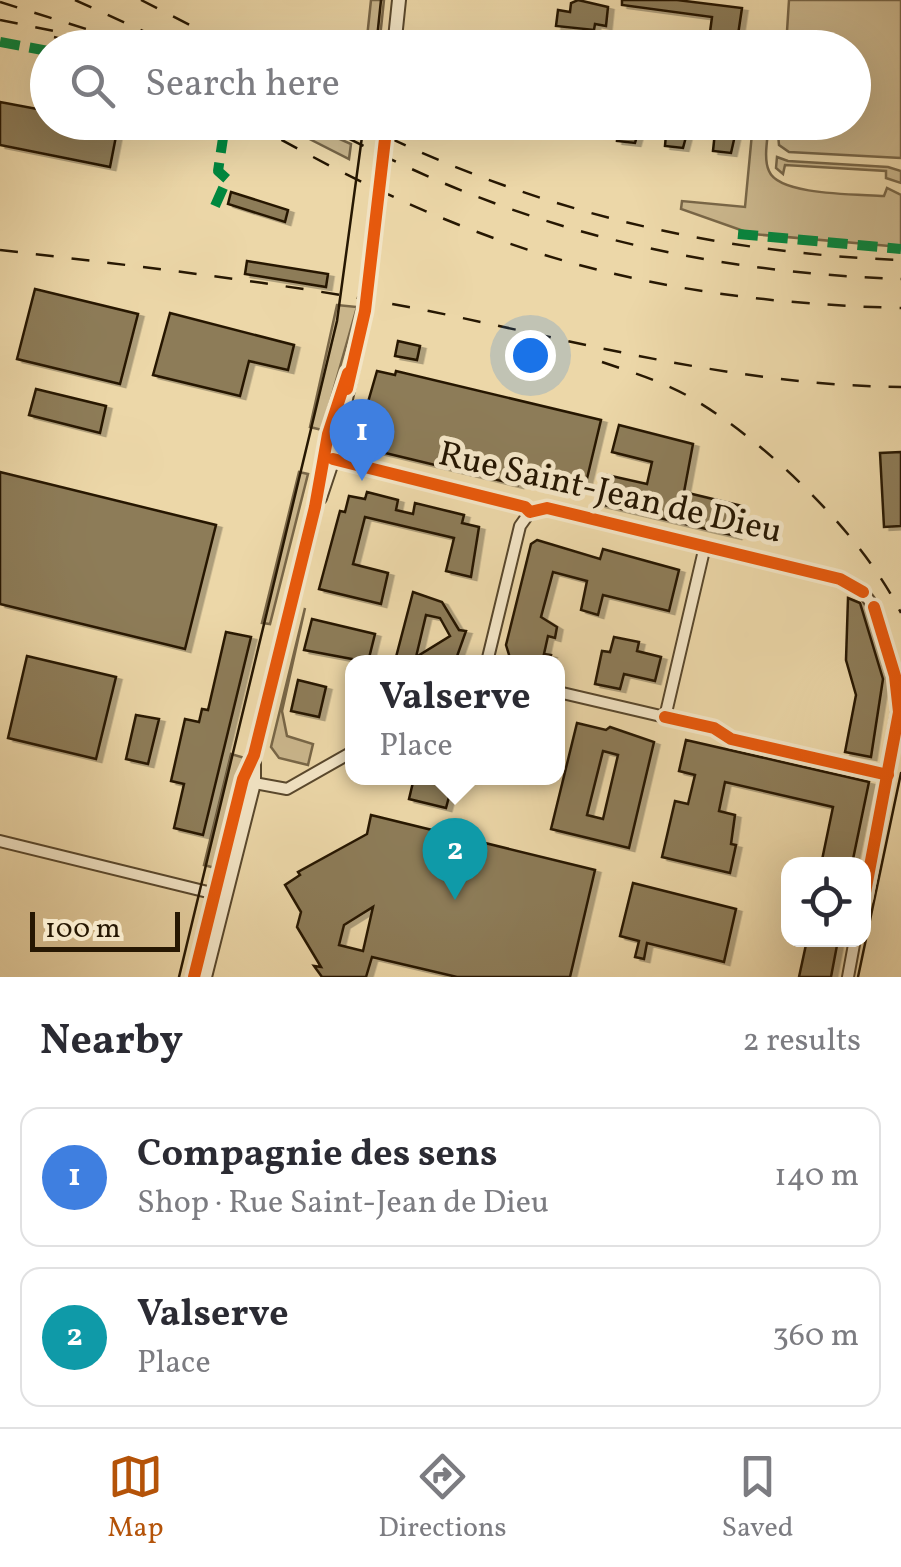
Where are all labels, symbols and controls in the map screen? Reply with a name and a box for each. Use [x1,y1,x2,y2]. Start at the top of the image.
search box [30,30,871,140]
icon: search [65,58,120,113]
text: Search here [145,59,340,112]
your location [505,330,556,381]
pin: 1 [330,398,394,481]
street label: Rue Saint-Jean de Dieu [434,431,786,557]
popup [345,655,565,785]
text: Valserve [379,672,531,725]
text: Place [379,725,453,769]
pin: 2 [422,818,488,900]
map controls [781,857,871,947]
button: locate [781,857,871,947]
scale bar [30,907,180,951]
text: 100 m [45,910,120,949]
text: Nearby [40,1013,183,1072]
text: 2 results [743,1020,861,1064]
text: Compagnie des sens [137,1129,497,1182]
text: 1 [68,1155,81,1199]
text: 140 m [774,1155,859,1199]
text: Shop · Rue Saint-Jean de Dieu [137,1182,549,1226]
text: Valserve [137,1289,289,1342]
text: 2 [66,1315,83,1359]
text: 360 m [772,1315,859,1359]
text: Place [137,1342,211,1386]
tab: Map [107,1449,163,1548]
tab: Directions [378,1449,507,1548]
tab: Saved [721,1449,794,1548]

